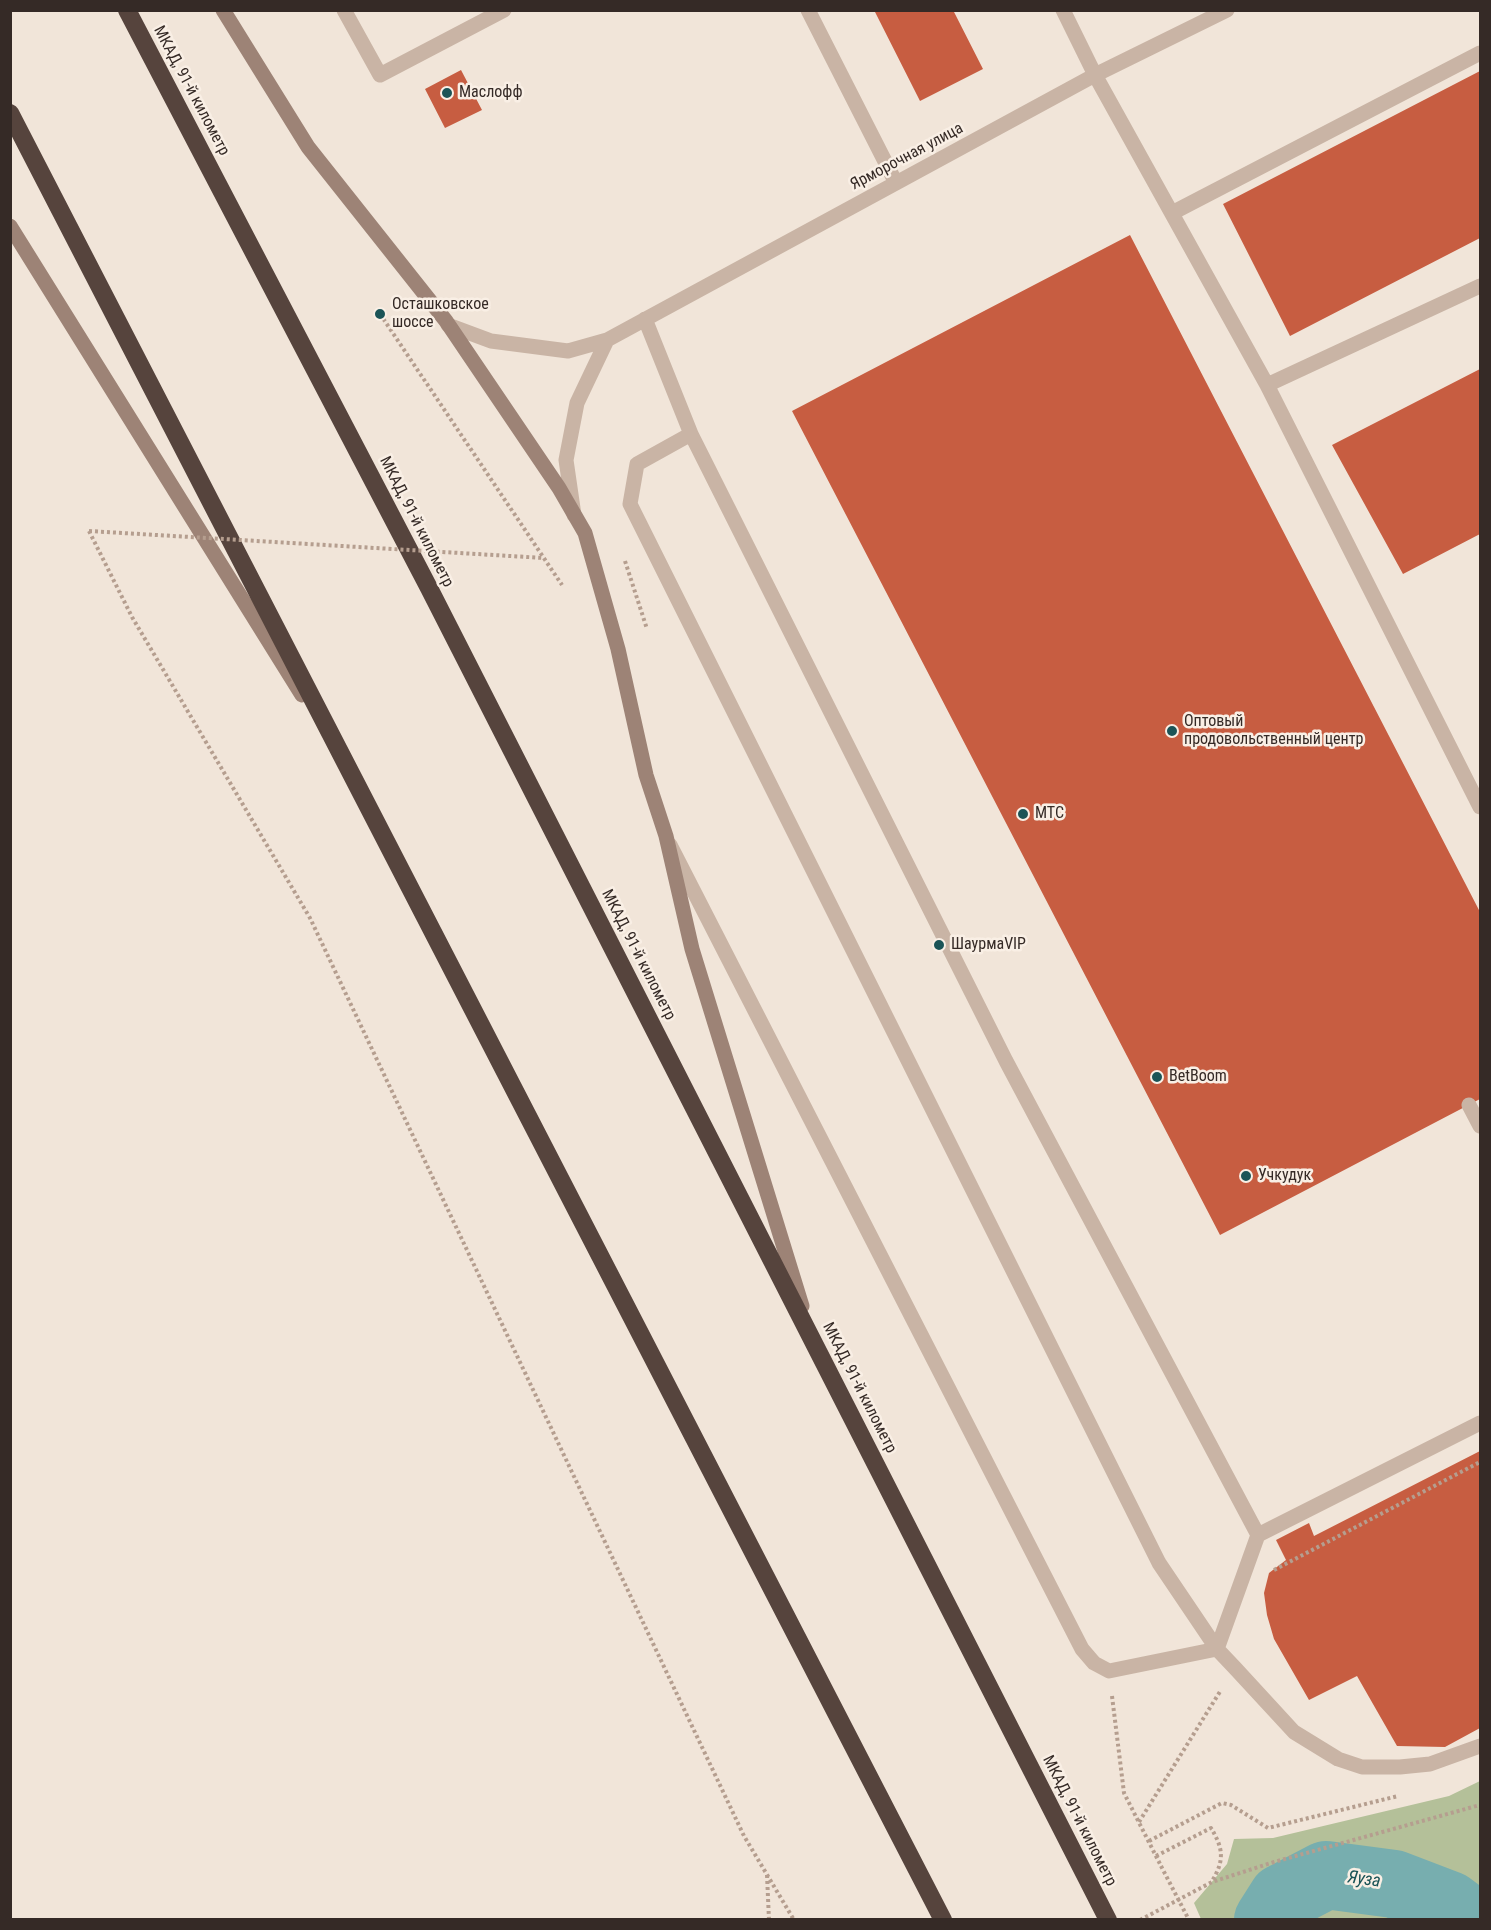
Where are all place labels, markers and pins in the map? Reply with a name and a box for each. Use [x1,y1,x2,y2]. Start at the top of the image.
place label: Маслофф [459,83,522,103]
marker: Маслофф [440,86,454,100]
place label: Осташковское шоссе [392,295,489,333]
marker: Осташковское шоссе [373,307,387,321]
place label: Оптовый продовольственный центр [1184,712,1363,750]
marker: Оптовый продовольственный центр [1165,724,1179,738]
place label: МТС [1035,804,1064,824]
marker: МТС [1016,807,1030,821]
place label: ШаурмаVIP [951,935,1026,955]
marker: ШаурмаVIP [932,938,946,952]
place label: BetBoom [1169,1067,1227,1087]
marker: BetBoom [1150,1070,1164,1084]
place label: Учкудук [1258,1166,1311,1186]
marker: Учкудук [1239,1169,1253,1183]

